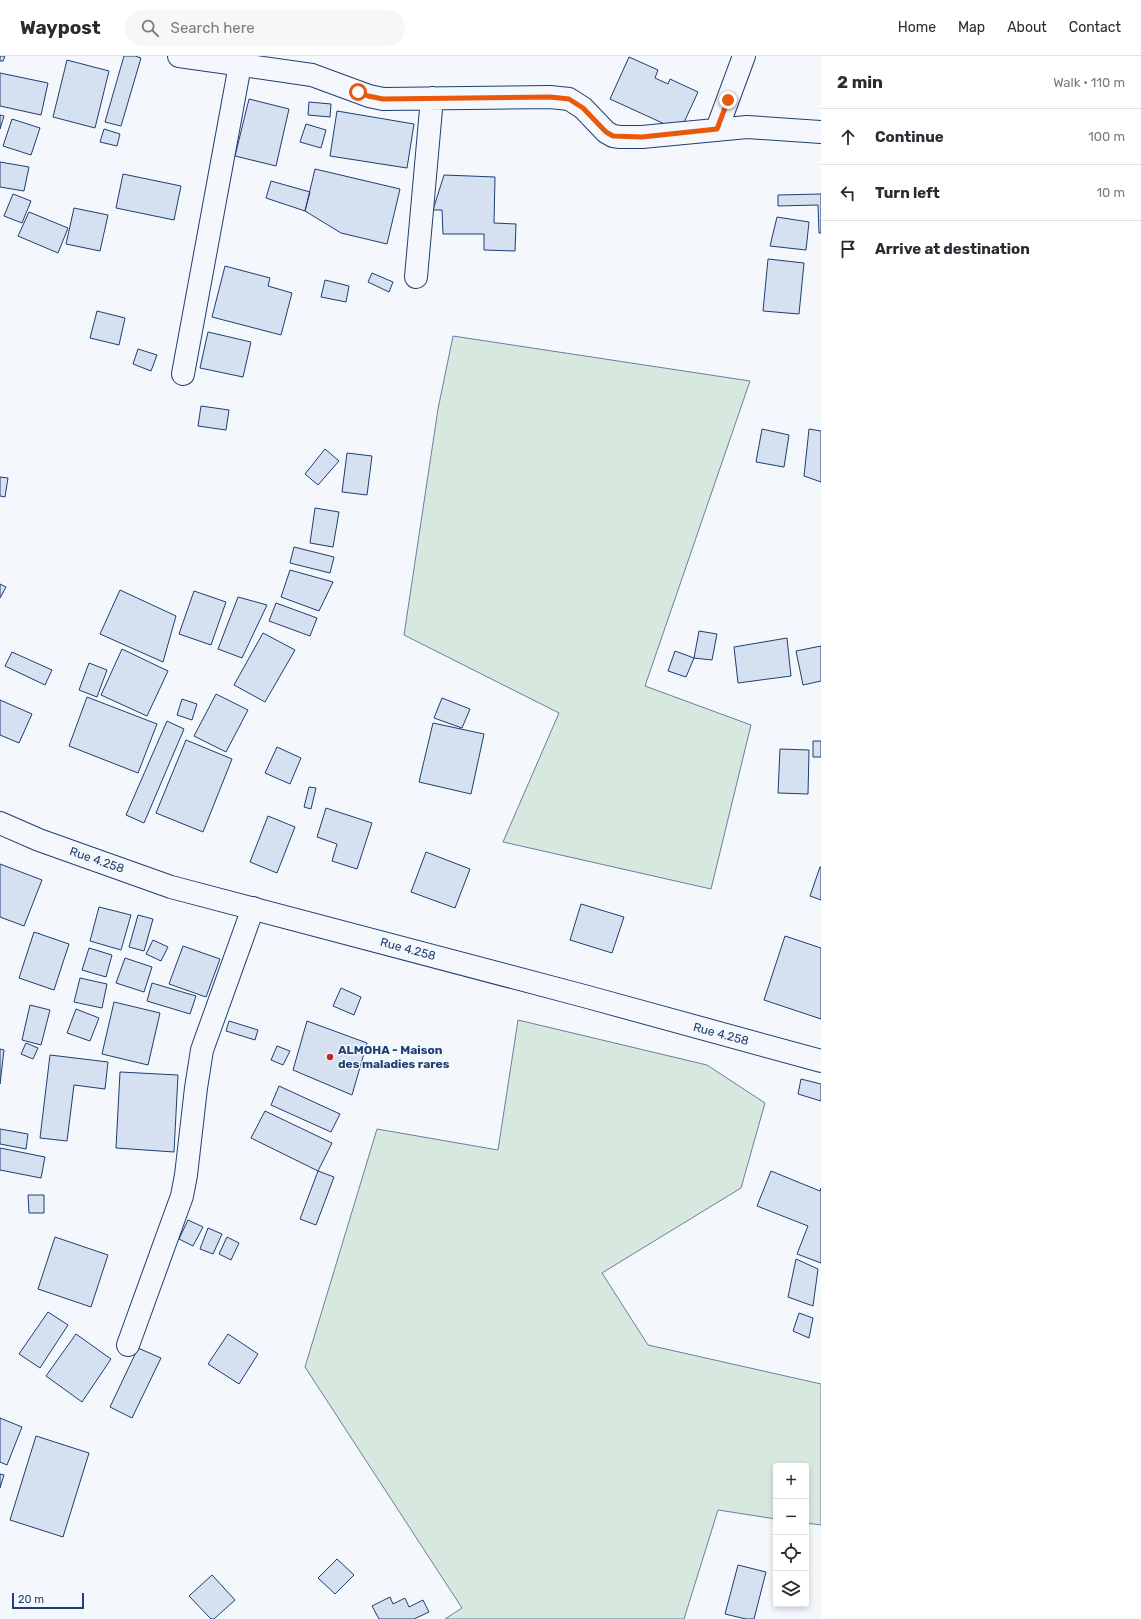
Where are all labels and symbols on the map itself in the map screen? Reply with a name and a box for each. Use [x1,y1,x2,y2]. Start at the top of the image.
route start [349,83,367,101]
route end [719,91,737,109]
street label: Rue 4.258 [68,844,126,876]
street label: Rue 4.258 [379,935,437,963]
street label: Rue 4.258 [692,1020,750,1048]
place label: ALMOHA - Maison des maladies rares [338,1043,450,1071]
marker: ALMOHA - Maison des maladies rares [325,1052,335,1062]
scale bar [12,1591,84,1610]

